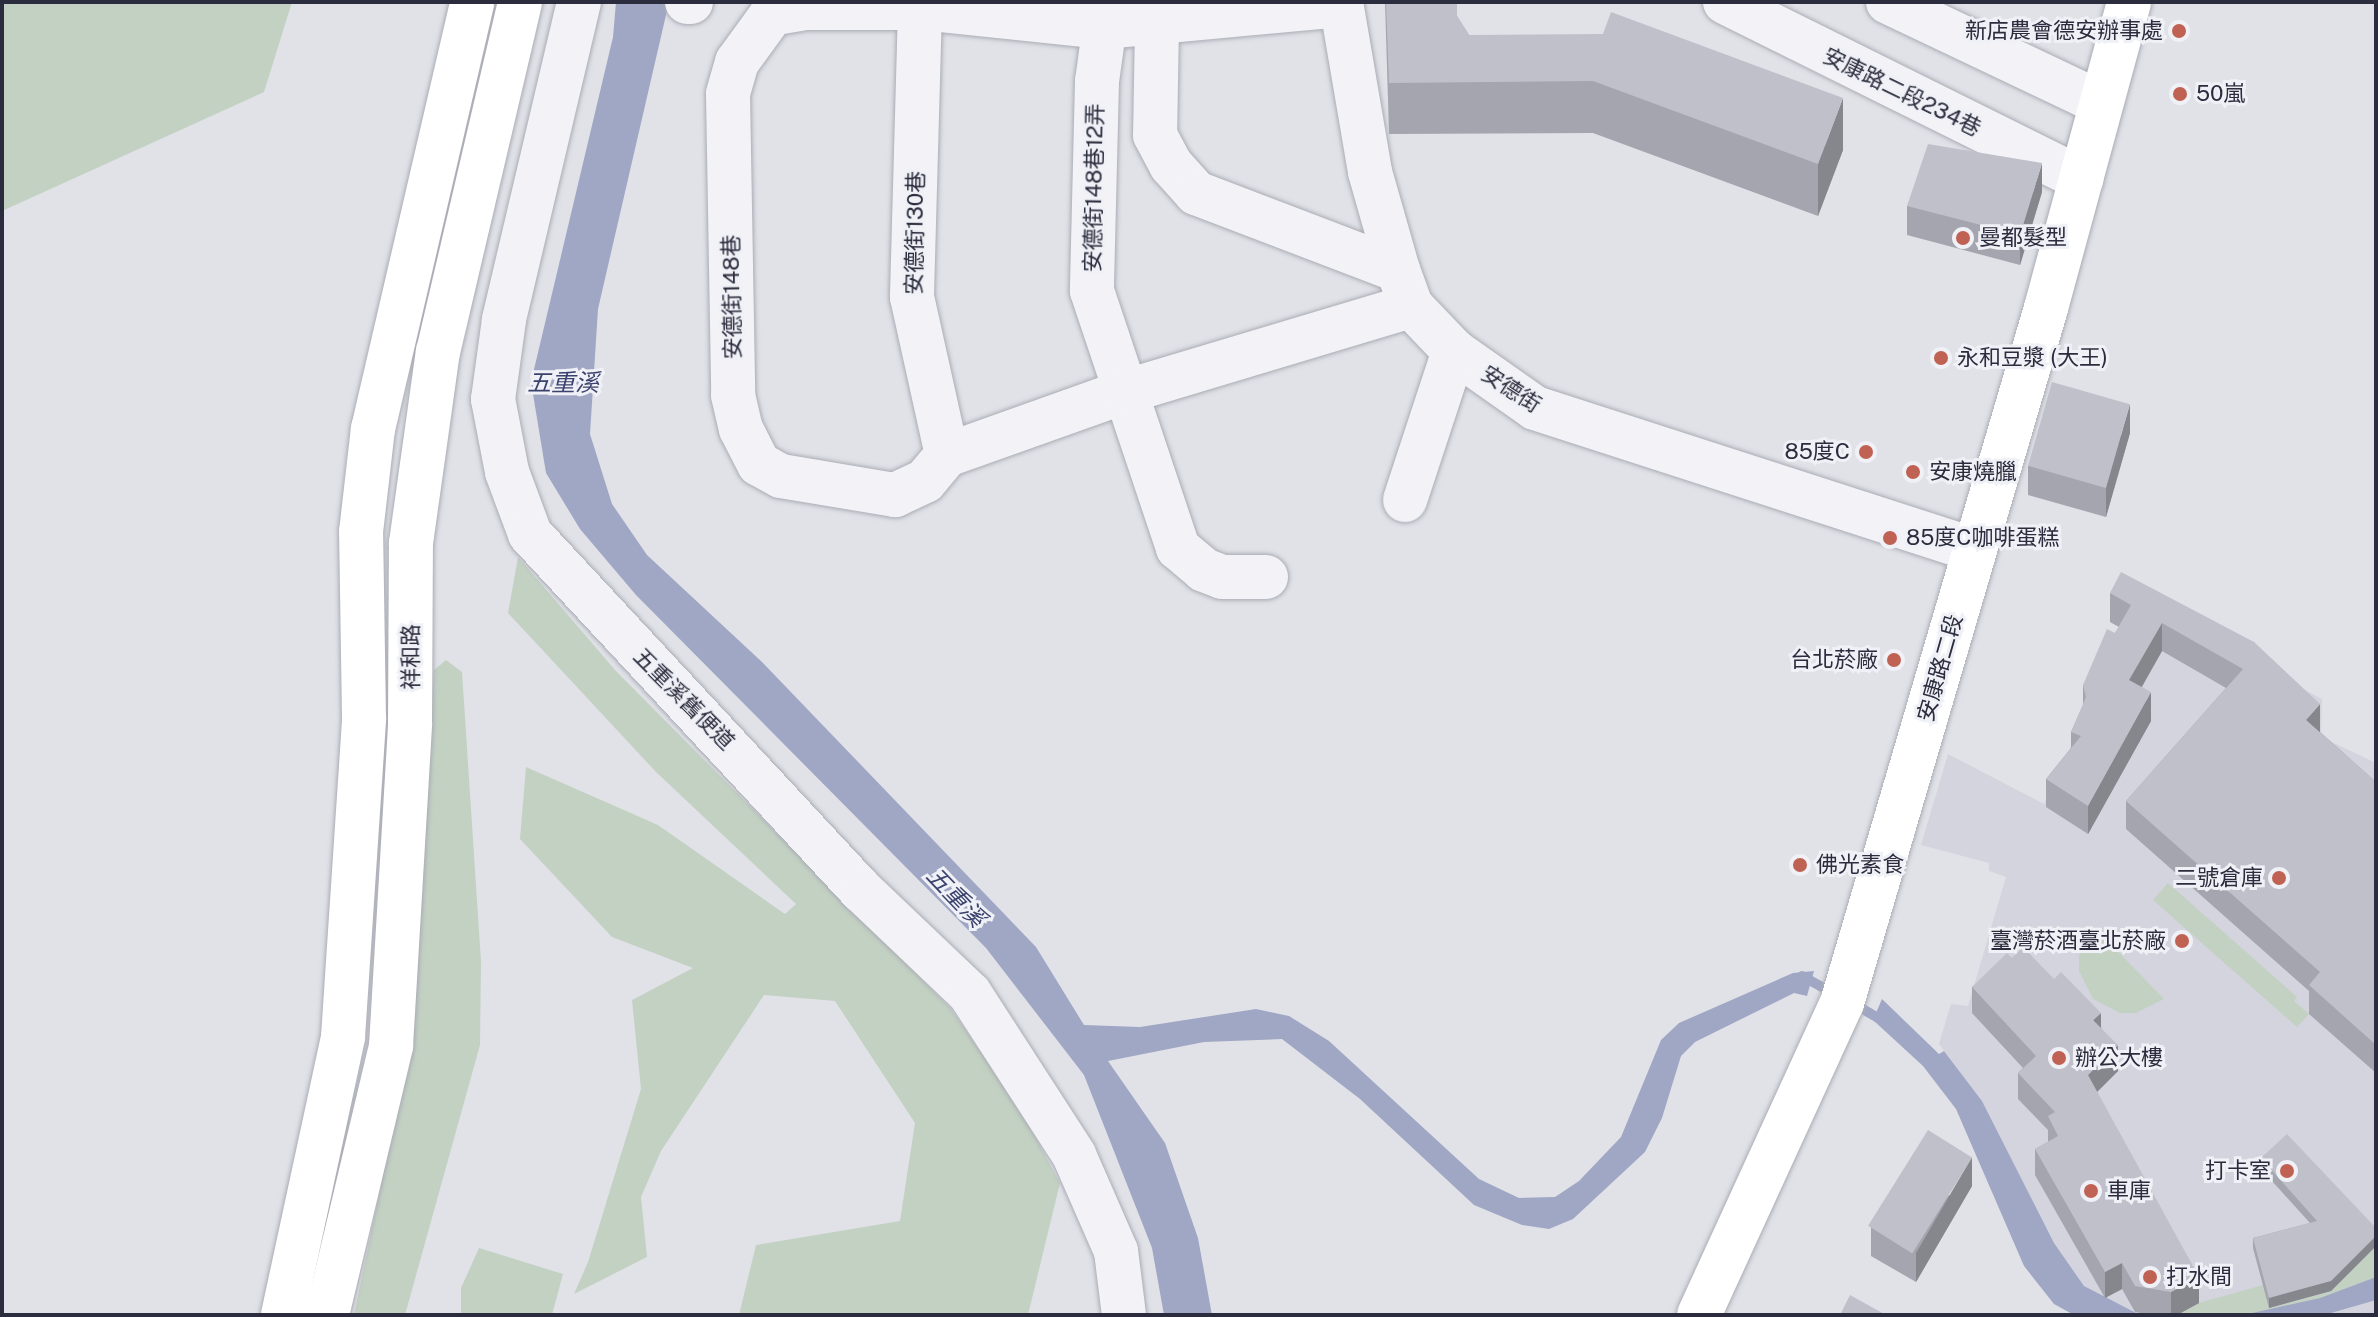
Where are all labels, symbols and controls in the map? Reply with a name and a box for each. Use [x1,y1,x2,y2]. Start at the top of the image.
place label: 新店農會德安辦事處 [1965,18,2163,44]
marker: 新店農會德安辦事處 [2170,22,2188,40]
street label: 安康路二段234巷 [1819,42,1985,142]
place label: 50嵐 [2196,81,2246,107]
marker: 50嵐 [2171,85,2189,103]
street label: 安德街148巷12弄 [1079,103,1109,273]
street label: 安德街130巷 [901,171,929,295]
place label: 曼都髮型 [1979,225,2067,251]
marker: 曼都髮型 [1954,229,1972,247]
street label: 安德街148巷 [718,234,746,360]
place label: 永和豆漿 (大王) [1957,345,2108,371]
marker: 永和豆漿 (大王) [1932,349,1950,367]
street label: 安德街 [1476,360,1546,418]
water label: 五重溪 [527,369,599,397]
place label: 85度C [1785,439,1850,465]
marker: 85度C [1857,443,1875,461]
place label: 安康燒臘 [1929,459,2017,485]
marker: 安康燒臘 [1904,463,1922,481]
place label: 85度C咖啡蛋糕 [1906,525,2059,551]
marker: 85度C咖啡蛋糕 [1881,529,1899,547]
street label: 安康路二段 [1912,611,1968,725]
street label: 祥和路 [398,624,424,690]
street label: 五重溪舊便道 [628,643,740,755]
place label: 台北菸廠 [1790,647,1878,673]
marker: 台北菸廠 [1885,651,1903,669]
place label: 佛光素食 [1816,852,1904,878]
marker: 佛光素食 [1791,856,1809,874]
water label: 五重溪 [921,861,991,933]
place label: 二號倉庫 [2175,865,2263,891]
marker: 二號倉庫 [2270,869,2288,887]
place label: 臺灣菸酒臺北菸廠 [1990,928,2166,954]
marker: 臺灣菸酒臺北菸廠 [2173,932,2191,950]
place label: 辦公大樓 [2075,1045,2163,1071]
marker: 辦公大樓 [2050,1049,2068,1067]
place label: 打卡室 [2205,1158,2271,1184]
marker: 打卡室 [2278,1162,2296,1180]
place label: 車庫 [2107,1178,2151,1204]
marker: 車庫 [2082,1182,2100,1200]
place label: 打水間 [2166,1264,2232,1290]
marker: 打水間 [2141,1268,2159,1286]

